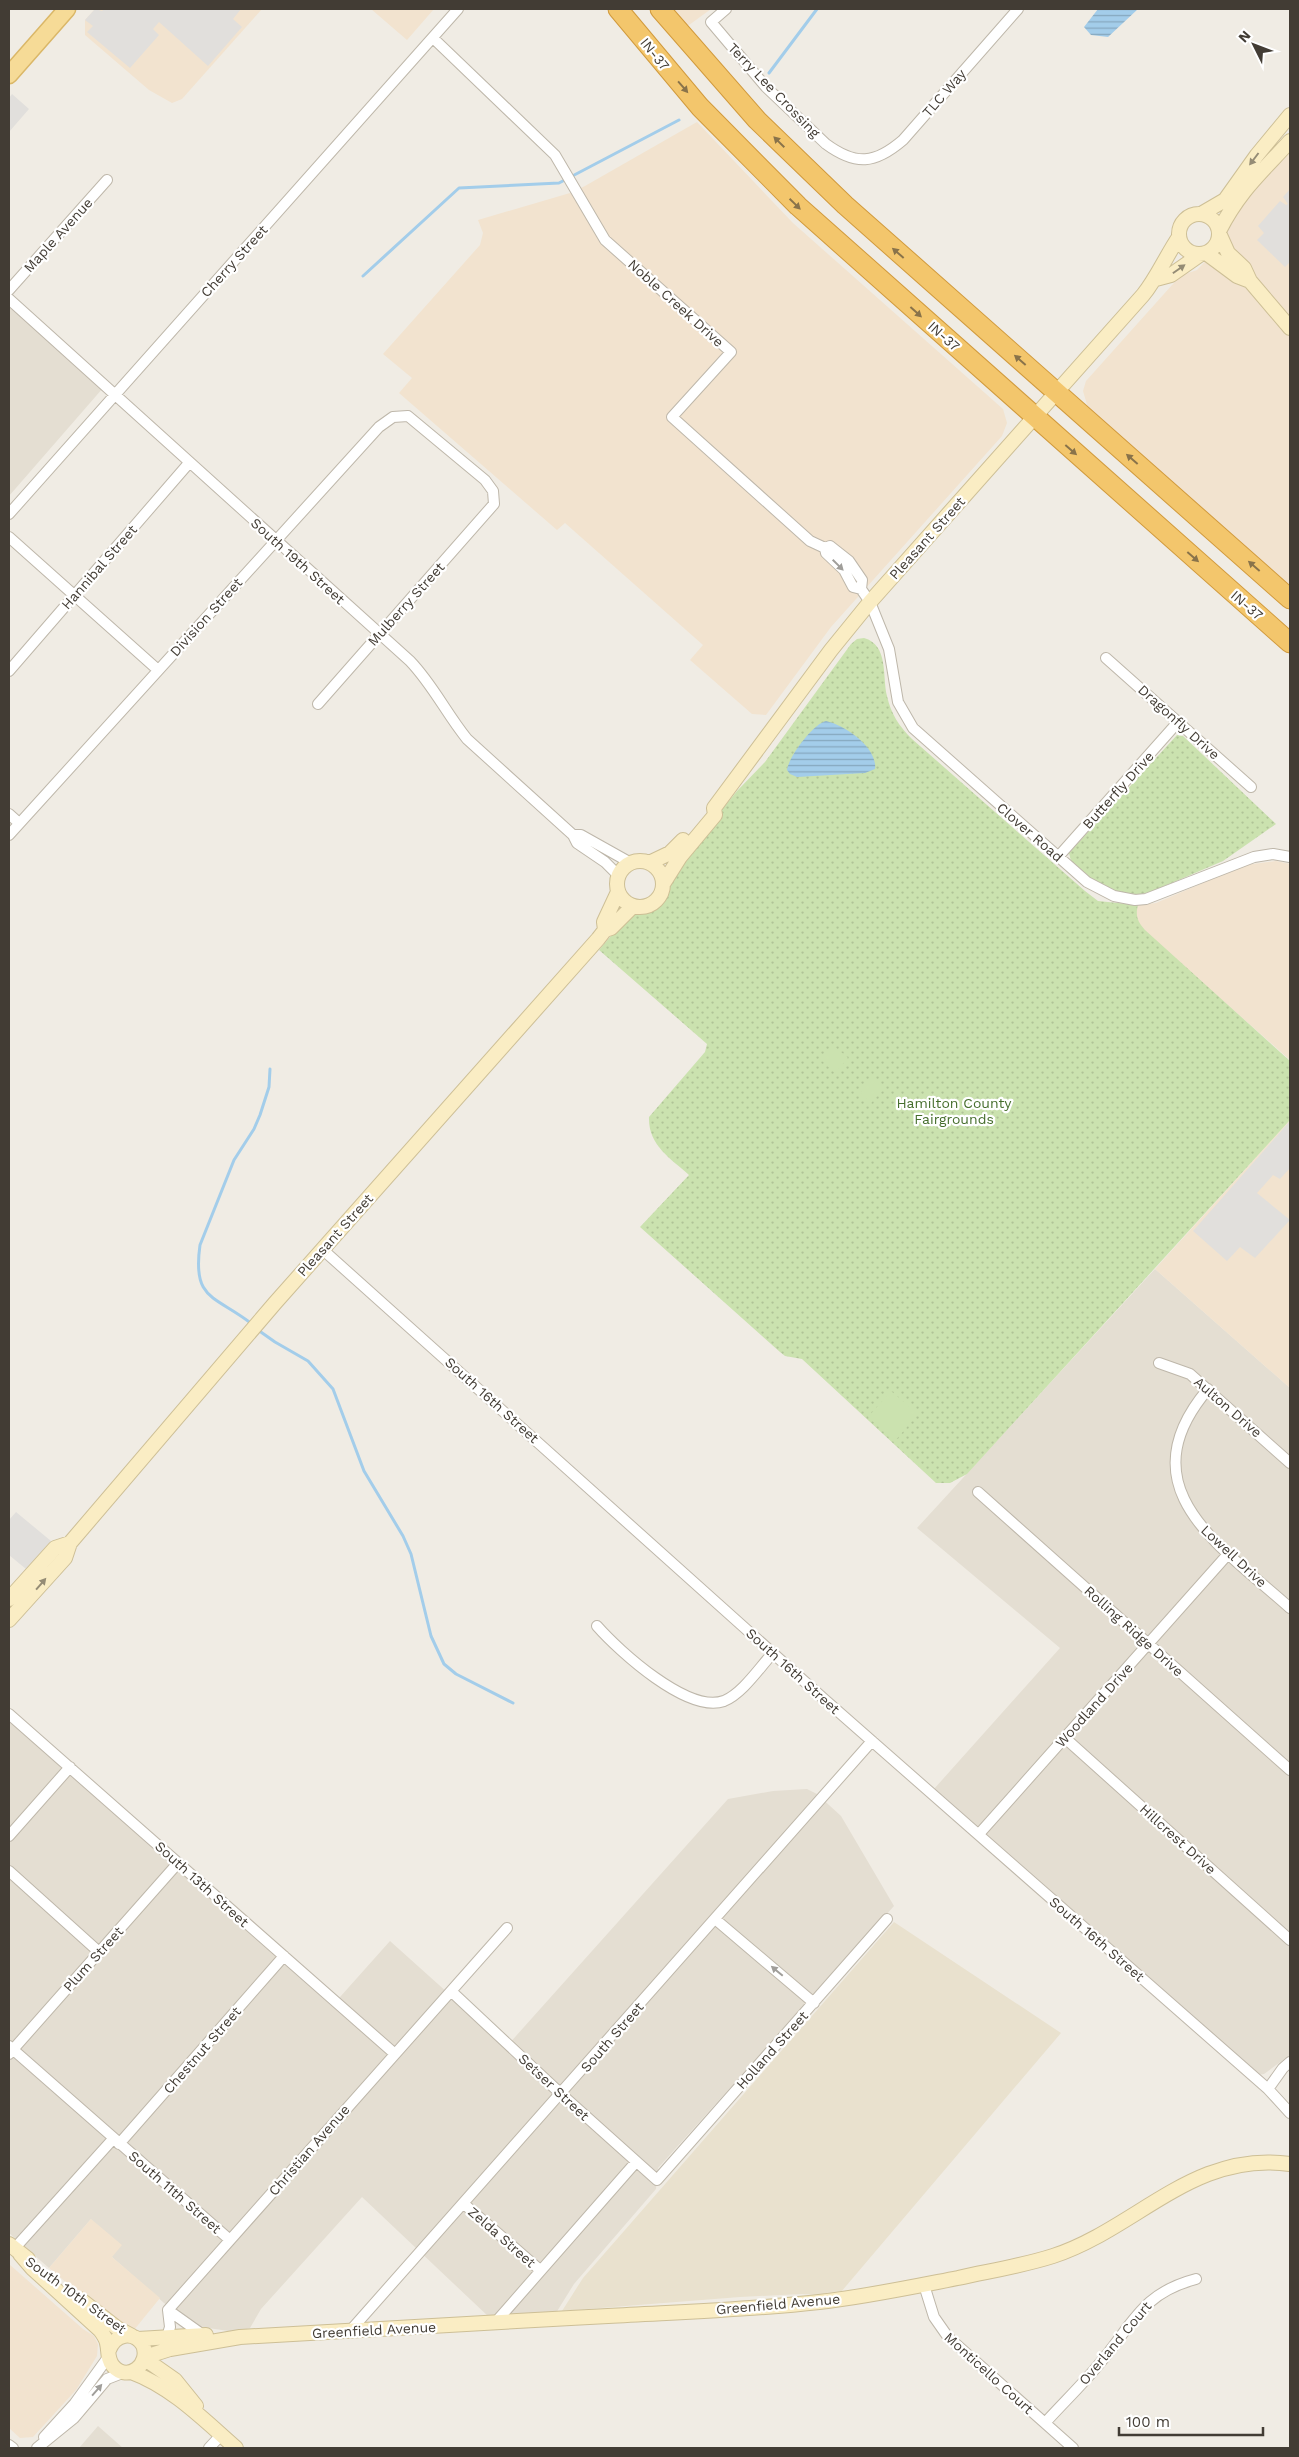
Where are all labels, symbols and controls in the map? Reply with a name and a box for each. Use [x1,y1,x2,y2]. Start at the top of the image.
north arrow [1229,20,1279,70]
text: N [1235,27,1254,46]
street label: IN-37 [637,35,673,73]
street label: Terry Lee Crossing [725,39,824,141]
street label: TLC Way [919,65,970,120]
one-way arrow [677,80,688,93]
one-way arrow [773,136,785,148]
one-way arrow [1249,152,1260,165]
street label: Maple Avenue [20,194,96,276]
one-way arrow [789,198,801,210]
street label: Cherry Street [197,222,271,300]
one-way arrow [892,247,905,258]
street label: Noble Creek Drive [625,256,727,350]
one-way arrow [1172,264,1186,274]
one-way arrow [910,306,922,318]
street label: IN-37 [925,318,963,354]
one-way arrow [1014,355,1026,366]
one-way arrow [1065,444,1078,455]
one-way arrow [1126,453,1138,465]
street label: Pleasant Street [886,493,968,583]
street label: South 19th Street [248,515,348,607]
street label: Hannibal Street [58,521,140,612]
one-way arrow [1187,551,1199,563]
street label: Mulberry Street [364,559,448,649]
one-way arrow [832,559,844,571]
one-way arrow [1247,561,1260,572]
street label: Division Street [167,574,245,659]
street label: IN-37 [1228,587,1266,623]
street label: Dragonfly Drive [1135,681,1223,763]
street label: Butterfly Drive [1079,748,1157,832]
street label: Clover Road [994,799,1066,865]
park label: Hamilton County Fairgrounds [896,1095,1012,1127]
street label: Pleasant Street [294,1190,376,1280]
street label: South 16th Street [442,1354,542,1446]
street label: Aulton Drive [1191,1373,1265,1441]
street label: Lowell Drive [1198,1522,1270,1590]
one-way arrow [35,1578,47,1590]
street label: Rolling Ridge Drive [1081,1582,1187,1680]
street label: South 16th Street [743,1625,843,1717]
street label: Woodland Drive [1052,1660,1136,1750]
street label: Hillcrest Drive [1137,1801,1219,1877]
street label: South 13th Street [152,1838,252,1930]
street label: South 16th Street [1046,1893,1148,1985]
street label: Plum Street [60,1923,126,1995]
one-way arrow [770,1966,783,1977]
street label: South Street [577,1999,647,2075]
street label: Chestnut Street [160,2003,244,2097]
street label: Holland Street [733,2008,811,2092]
street label: Setser Street [515,2050,593,2124]
street label: Christian Avenue [265,2101,353,2199]
street label: South 11th Street [125,2147,225,2237]
street label: Zelda Street [465,2203,539,2271]
street label: South 10th Street [22,2253,130,2337]
street label: Greenfield Avenue [715,2291,841,2317]
street label: Overland Court [1076,2298,1155,2388]
street label: Greenfield Avenue [311,2319,437,2341]
street label: Monticello Court [941,2329,1037,2417]
one-way arrow [91,2385,103,2397]
scale bar [1119,2404,1263,2436]
text: 100 m [1126,2413,1170,2431]

